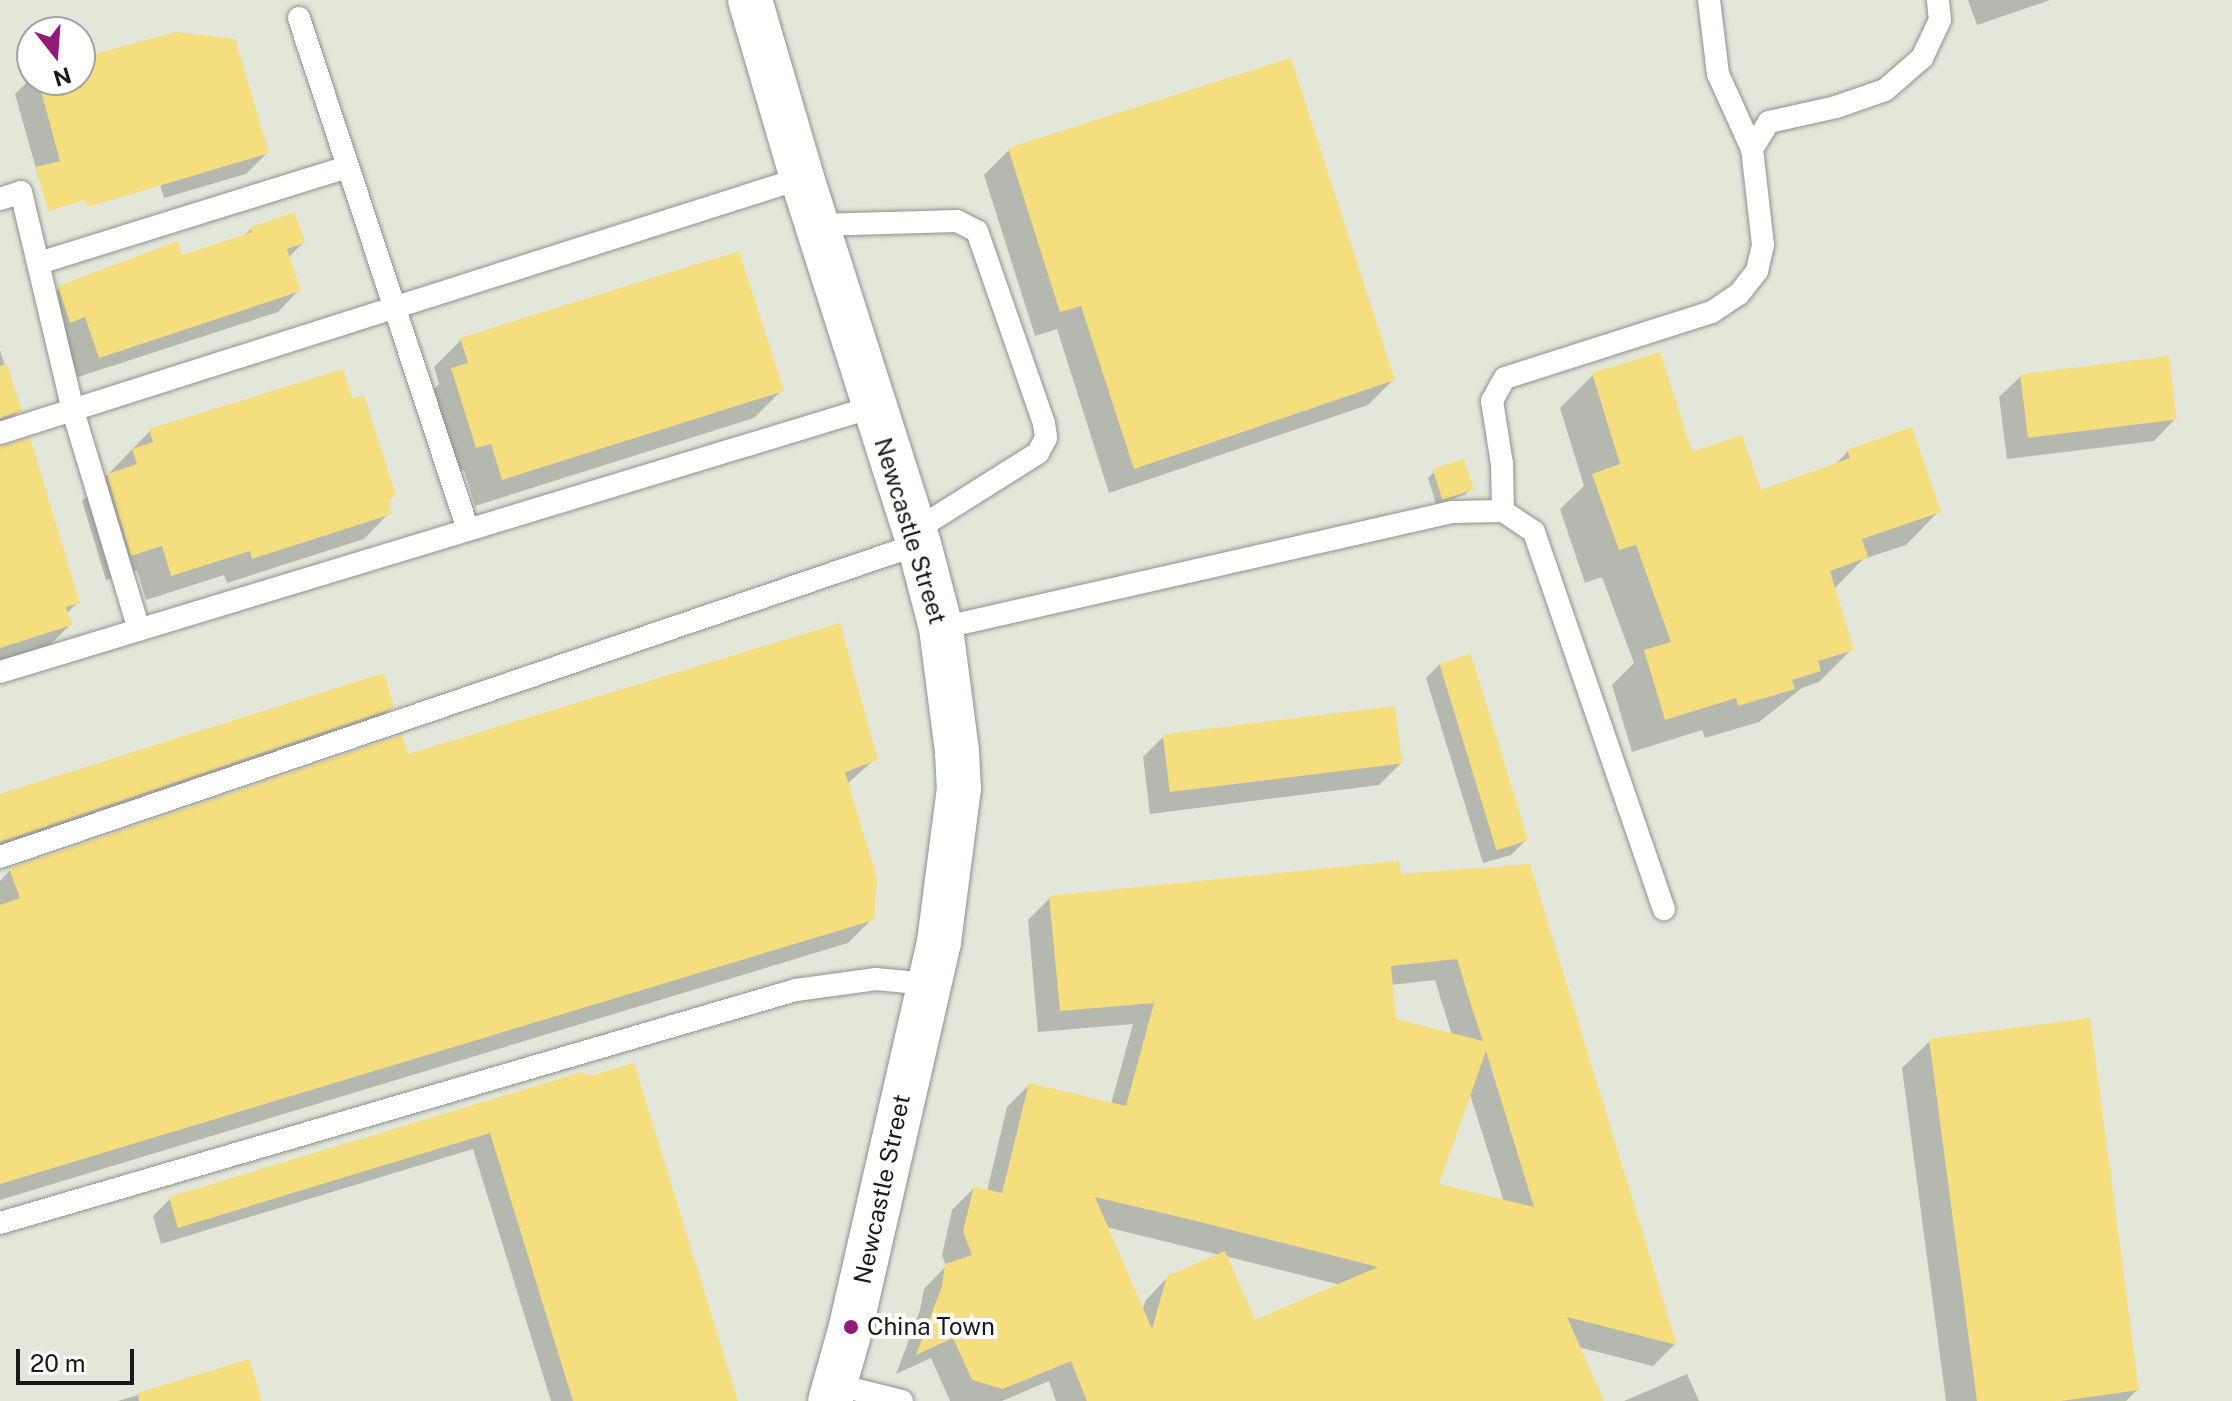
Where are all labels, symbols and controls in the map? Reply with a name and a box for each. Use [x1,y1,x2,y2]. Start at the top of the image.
north arrow [16,16,96,96]
text: N [50,62,74,92]
street label: Newcastle Street [868,434,952,628]
street label: Newcastle Street [848,1091,916,1287]
place label: China Town [867,1313,995,1341]
marker: China Town [842,1318,860,1336]
scale bar [20,1333,138,1383]
text: 20 m [30,1349,86,1377]

